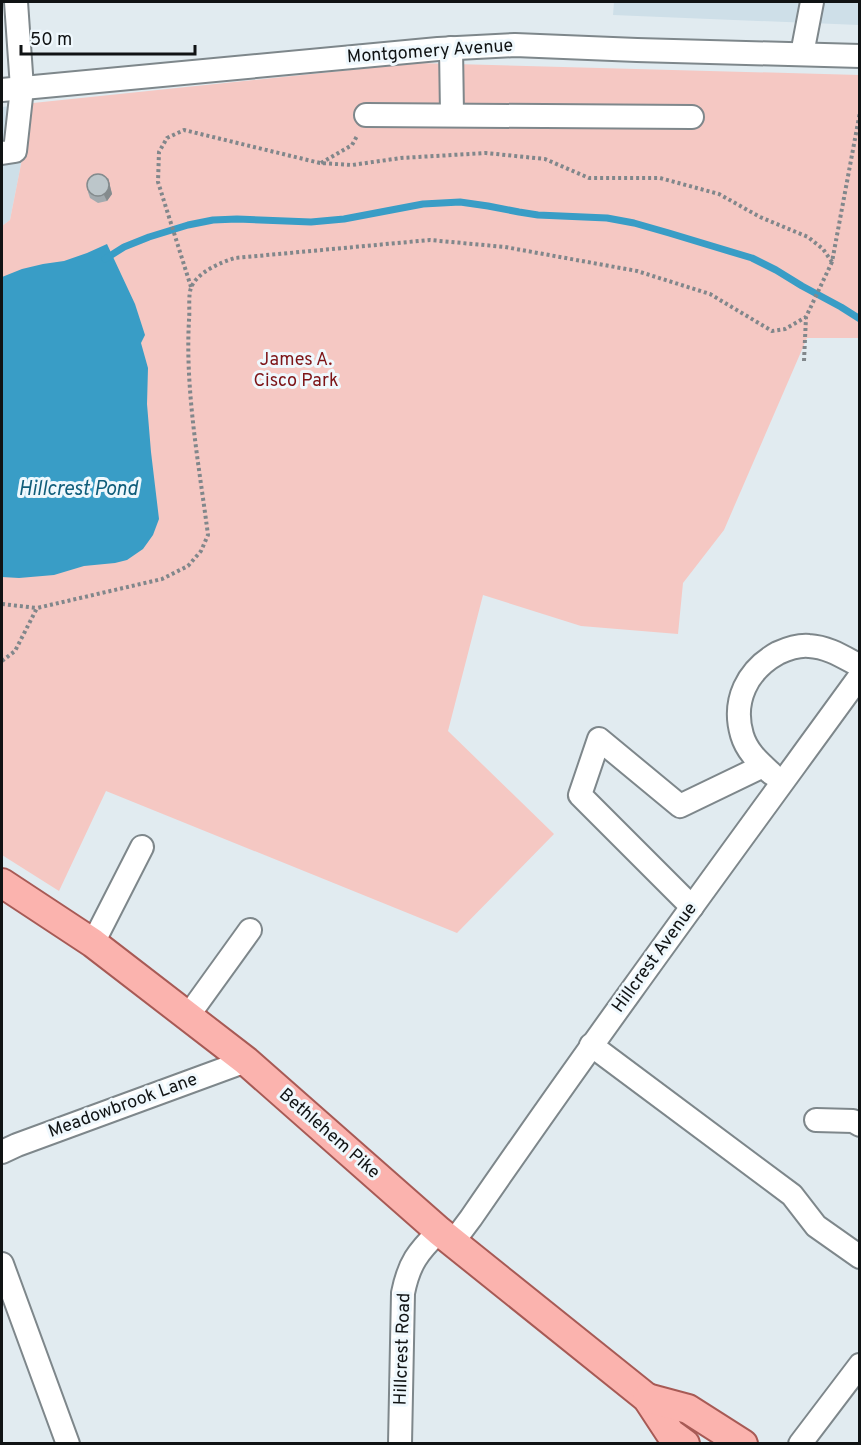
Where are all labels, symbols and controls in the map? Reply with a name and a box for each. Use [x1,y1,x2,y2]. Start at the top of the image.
scale bar [21,18,195,56]
text: 50 m [30,29,72,52]
street label: Montgomery Avenue [346,35,514,69]
park label: James A. Cisco Park [253,349,339,393]
water label: Hillcrest Pond [18,477,139,503]
street label: Hillcrest Avenue [607,898,703,1018]
street label: Meadowbrook Lane [45,1068,201,1144]
street label: Bethlehem Pike [274,1084,384,1184]
street label: Hillcrest Road [390,1292,416,1406]

